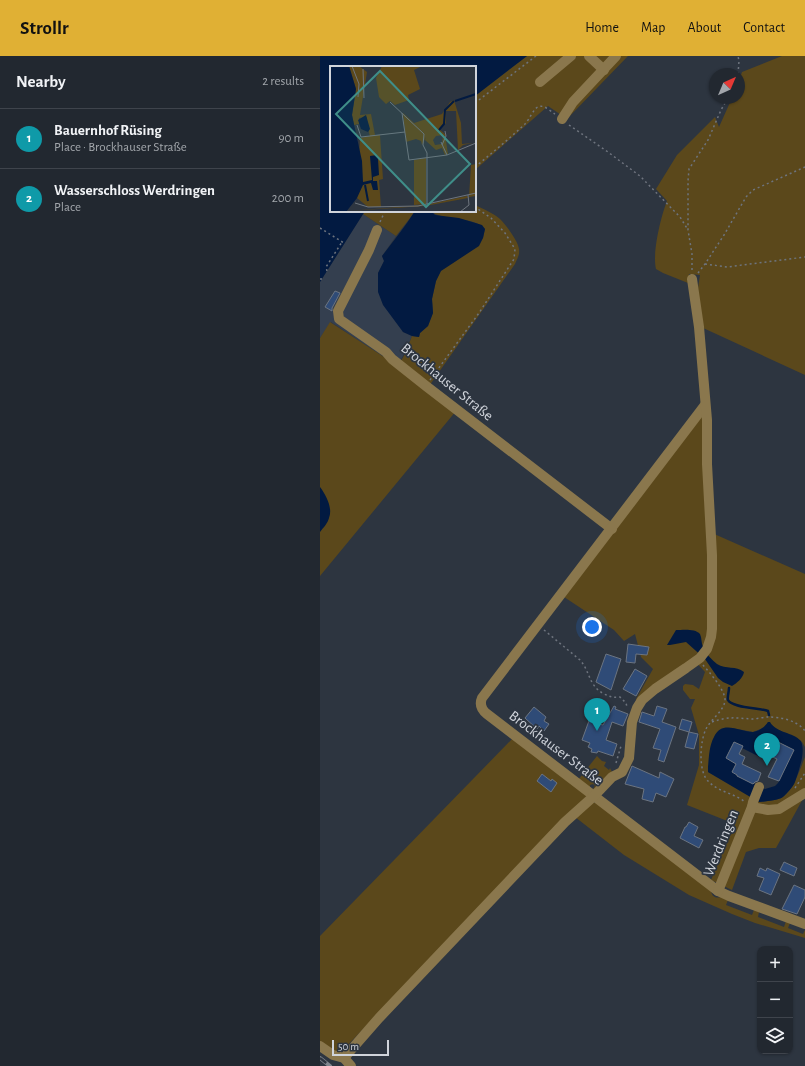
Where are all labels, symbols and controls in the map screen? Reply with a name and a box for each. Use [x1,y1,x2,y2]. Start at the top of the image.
text: Strollr [20,19,69,38]
text: Home [585,21,619,35]
text: Map [641,21,665,35]
text: About [687,21,721,35]
text: Contact [743,21,785,35]
inset map [330,66,476,212]
north arrow [709,68,745,104]
text: Nearby [16,73,66,90]
text: 2 results [262,75,304,88]
text: Bauernhof Rüsing [54,123,162,138]
text: 1 [27,132,31,145]
text: 90 m [278,132,304,145]
text: Place · Brockhauser Straße [54,141,187,154]
text: Wasserschloss Werdringen [54,183,215,198]
text: 2 [26,192,32,205]
text: 200 m [272,192,304,205]
text: Place [54,201,81,214]
street label: Brockhauser Straße [398,340,496,424]
your location [582,617,602,637]
pin: 1 [584,698,610,731]
street label: Brockhauser Straße [506,708,606,788]
pin: 2 [754,733,780,766]
street label: Werdringen [701,808,741,878]
map controls [757,946,793,1054]
button: + [757,946,793,982]
button: − [757,982,793,1018]
button: layers [757,1018,793,1054]
scale bar [332,1038,389,1057]
text: 50 m [338,1041,359,1052]

